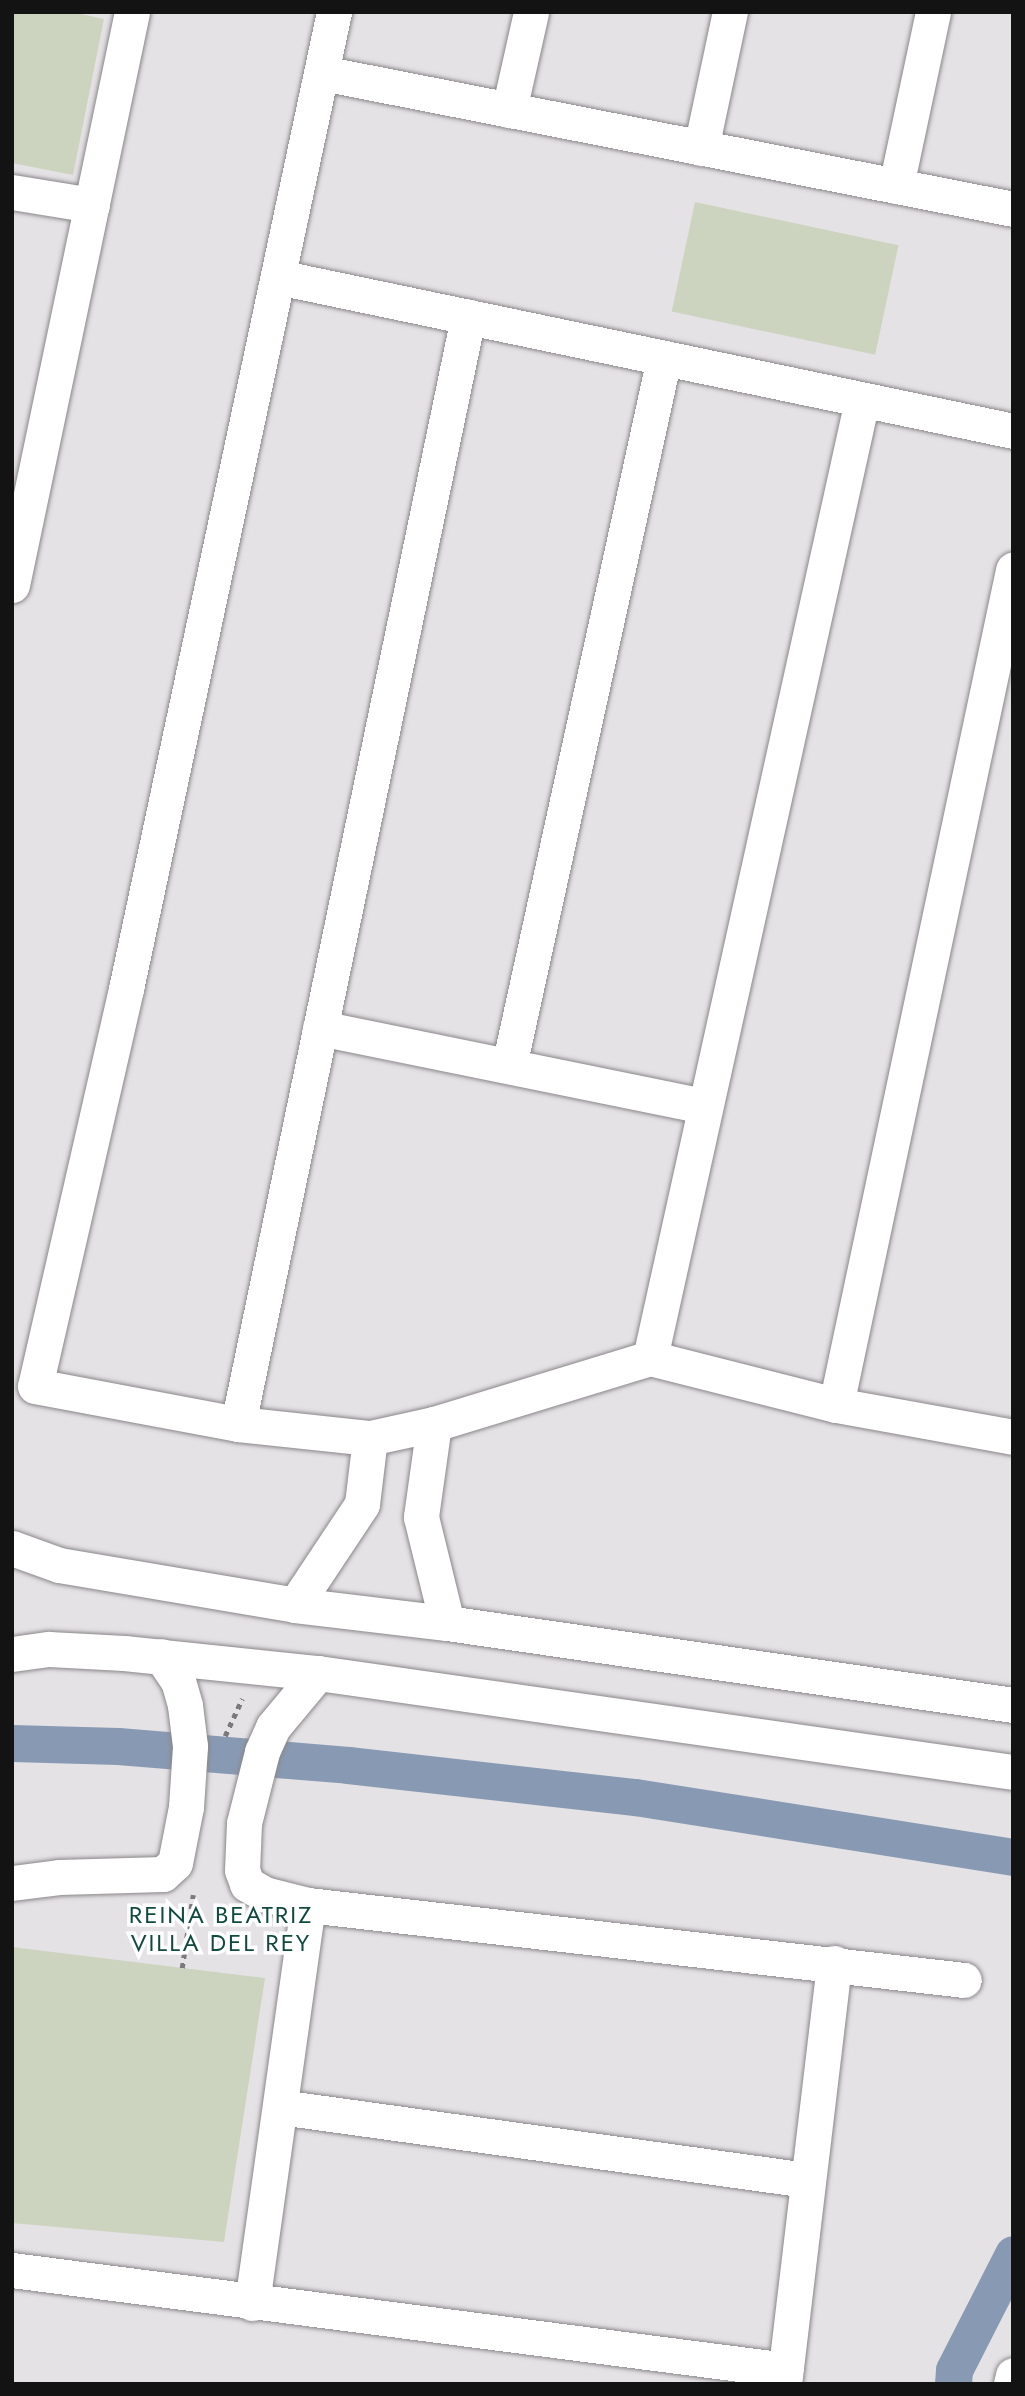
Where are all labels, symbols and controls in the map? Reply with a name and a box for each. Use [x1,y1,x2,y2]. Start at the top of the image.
district label: REINA BEATRIZ VILLA DEL REY [130,1901,312,1957]

